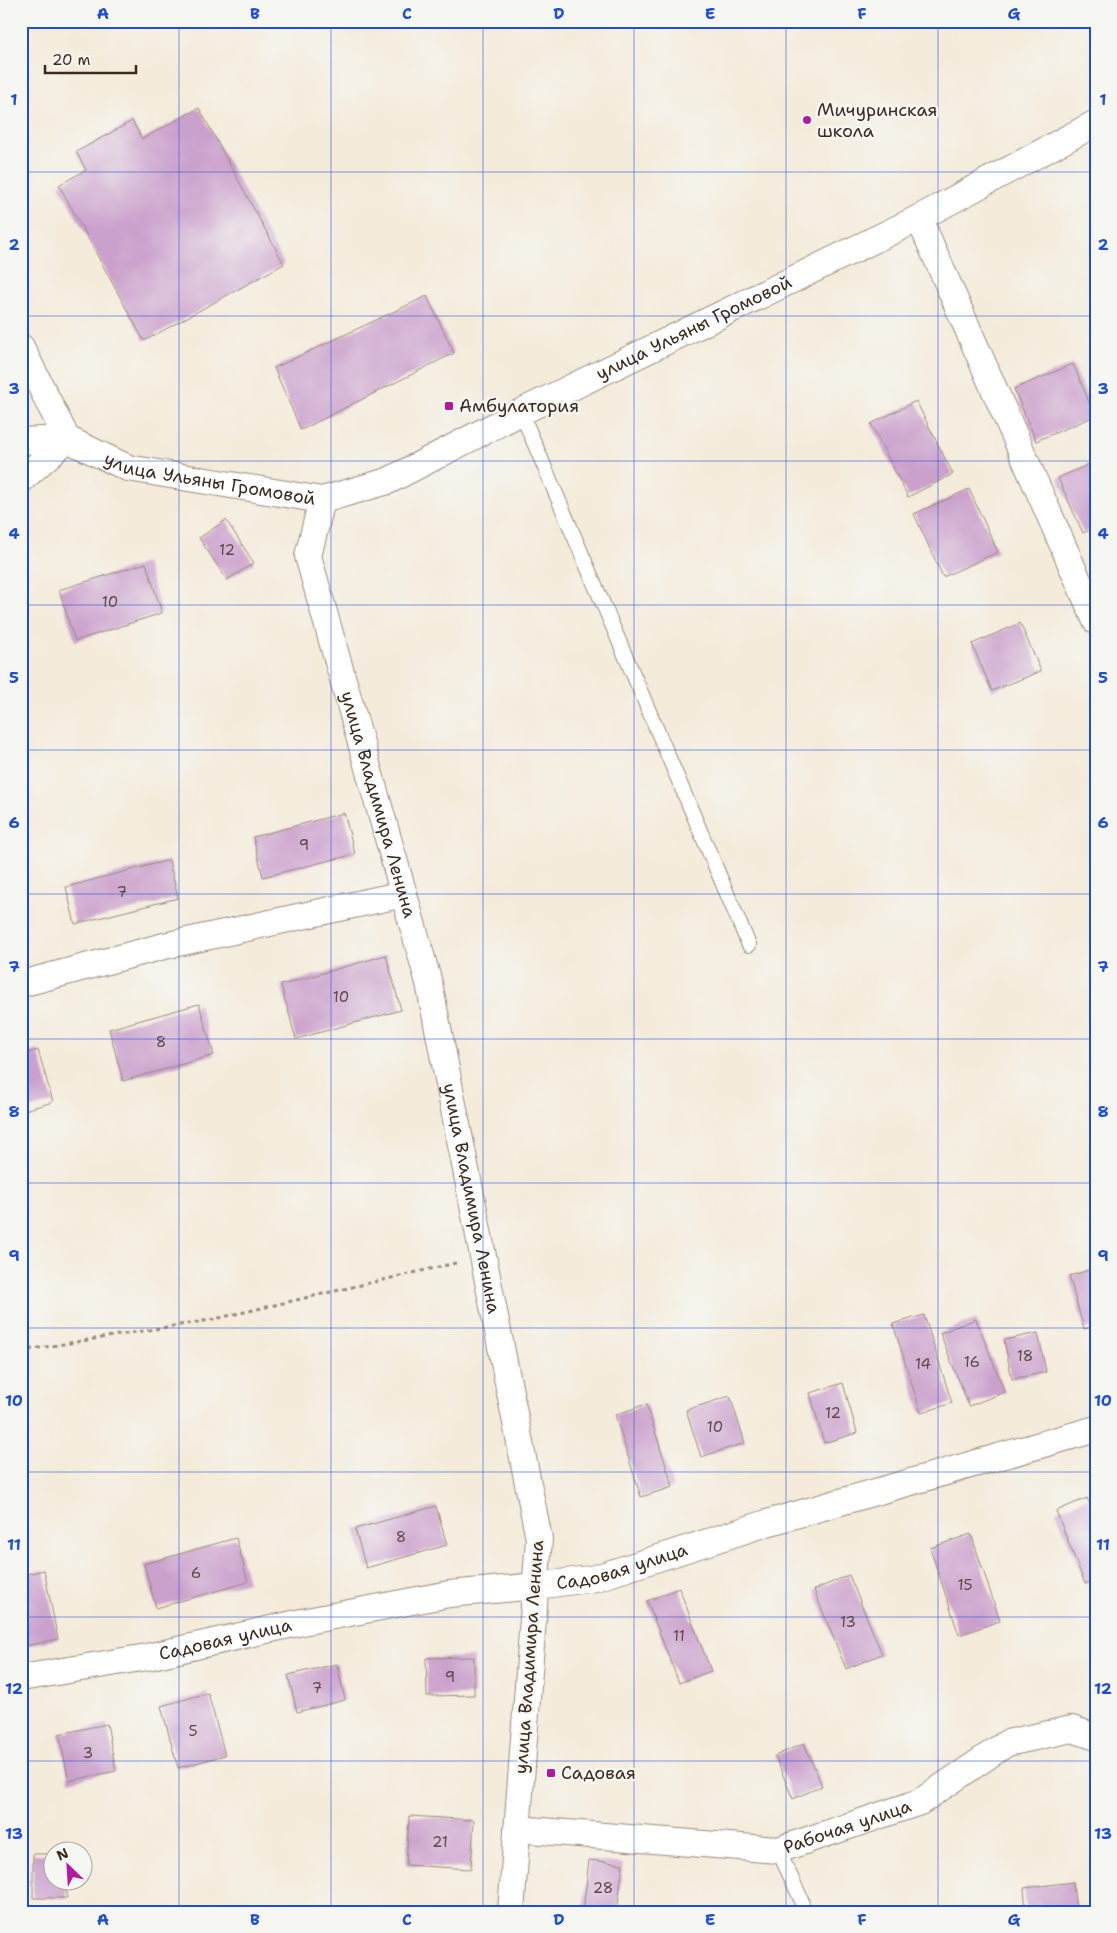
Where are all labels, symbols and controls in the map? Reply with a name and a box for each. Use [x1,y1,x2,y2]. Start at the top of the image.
text: A [97,3,109,24]
text: B [250,3,260,24]
text: C [402,3,412,24]
text: D [553,3,565,24]
text: E [705,3,715,24]
text: F [857,3,867,24]
text: G [1008,3,1021,24]
scale bar [45,42,136,74]
text: 20 m [52,50,91,70]
text: 1 [10,89,18,110]
text: 1 [1099,89,1107,110]
place label: Мичуринская школа [817,98,937,143]
marker: Мичуринская школа [801,114,813,126]
text: 2 [8,234,20,255]
text: 2 [1097,234,1109,255]
street label: улица Ульяны Громовой [592,270,796,386]
text: 3 [8,378,20,399]
text: 3 [1097,378,1109,399]
place label: Амбулатория [459,394,579,418]
marker: Амбулатория [443,400,455,412]
street label: улица Ульяны Громовой [100,446,318,511]
text: 4 [8,523,20,544]
text: 4 [1097,523,1109,544]
house number: 12 [219,540,235,560]
house number: 10 [102,592,118,612]
text: 5 [9,667,19,688]
text: 5 [1098,667,1108,688]
street label: улица Владимира Ленина [335,688,422,921]
text: 6 [8,812,20,833]
text: 6 [1097,812,1109,833]
house number: 9 [299,835,309,855]
house number: 7 [117,882,127,902]
text: 7 [8,956,20,977]
text: 7 [1097,956,1109,977]
house number: 10 [333,987,349,1007]
house number: 8 [156,1032,166,1052]
street label: улица Владимира Ленина [437,1081,506,1316]
text: 8 [8,1101,20,1122]
text: 8 [1097,1101,1109,1122]
text: 9 [8,1245,20,1266]
text: 9 [1097,1245,1109,1266]
house number: 18 [1017,1346,1033,1366]
house number: 16 [964,1352,980,1372]
house number: 14 [915,1354,931,1374]
text: 10 [5,1390,23,1411]
text: 10 [1094,1390,1112,1411]
house number: 12 [825,1403,841,1423]
house number: 10 [707,1417,723,1437]
house number: 8 [396,1527,406,1547]
text: 11 [7,1534,21,1555]
text: 11 [1096,1534,1110,1555]
street label: Садовая улица [555,1537,691,1595]
street label: улица Владимира Ленина [509,1539,549,1775]
house number: 6 [191,1563,201,1583]
house number: 15 [957,1575,973,1595]
house number: 13 [840,1612,856,1632]
street label: Садовая улица [157,1613,294,1666]
house number: 11 [673,1626,685,1646]
house number: 9 [445,1667,455,1687]
text: 12 [5,1678,23,1699]
house number: 7 [312,1678,322,1698]
text: 12 [1094,1678,1112,1699]
house number: 5 [188,1721,198,1741]
house number: 3 [83,1743,93,1763]
place label: Садовая [561,1761,636,1785]
marker: Садовая [545,1767,557,1779]
street label: Рабочая улица [780,1794,914,1859]
text: 13 [5,1823,23,1844]
text: 13 [1094,1823,1112,1844]
house number: 21 [432,1832,448,1852]
north arrow [42,1840,92,1890]
text: N [54,1844,71,1865]
house number: 28 [593,1878,613,1898]
text: A [97,1909,109,1930]
text: B [250,1909,260,1930]
text: C [402,1909,412,1930]
text: D [553,1909,565,1930]
text: E [705,1909,715,1930]
text: F [857,1909,867,1930]
text: G [1008,1909,1021,1930]

